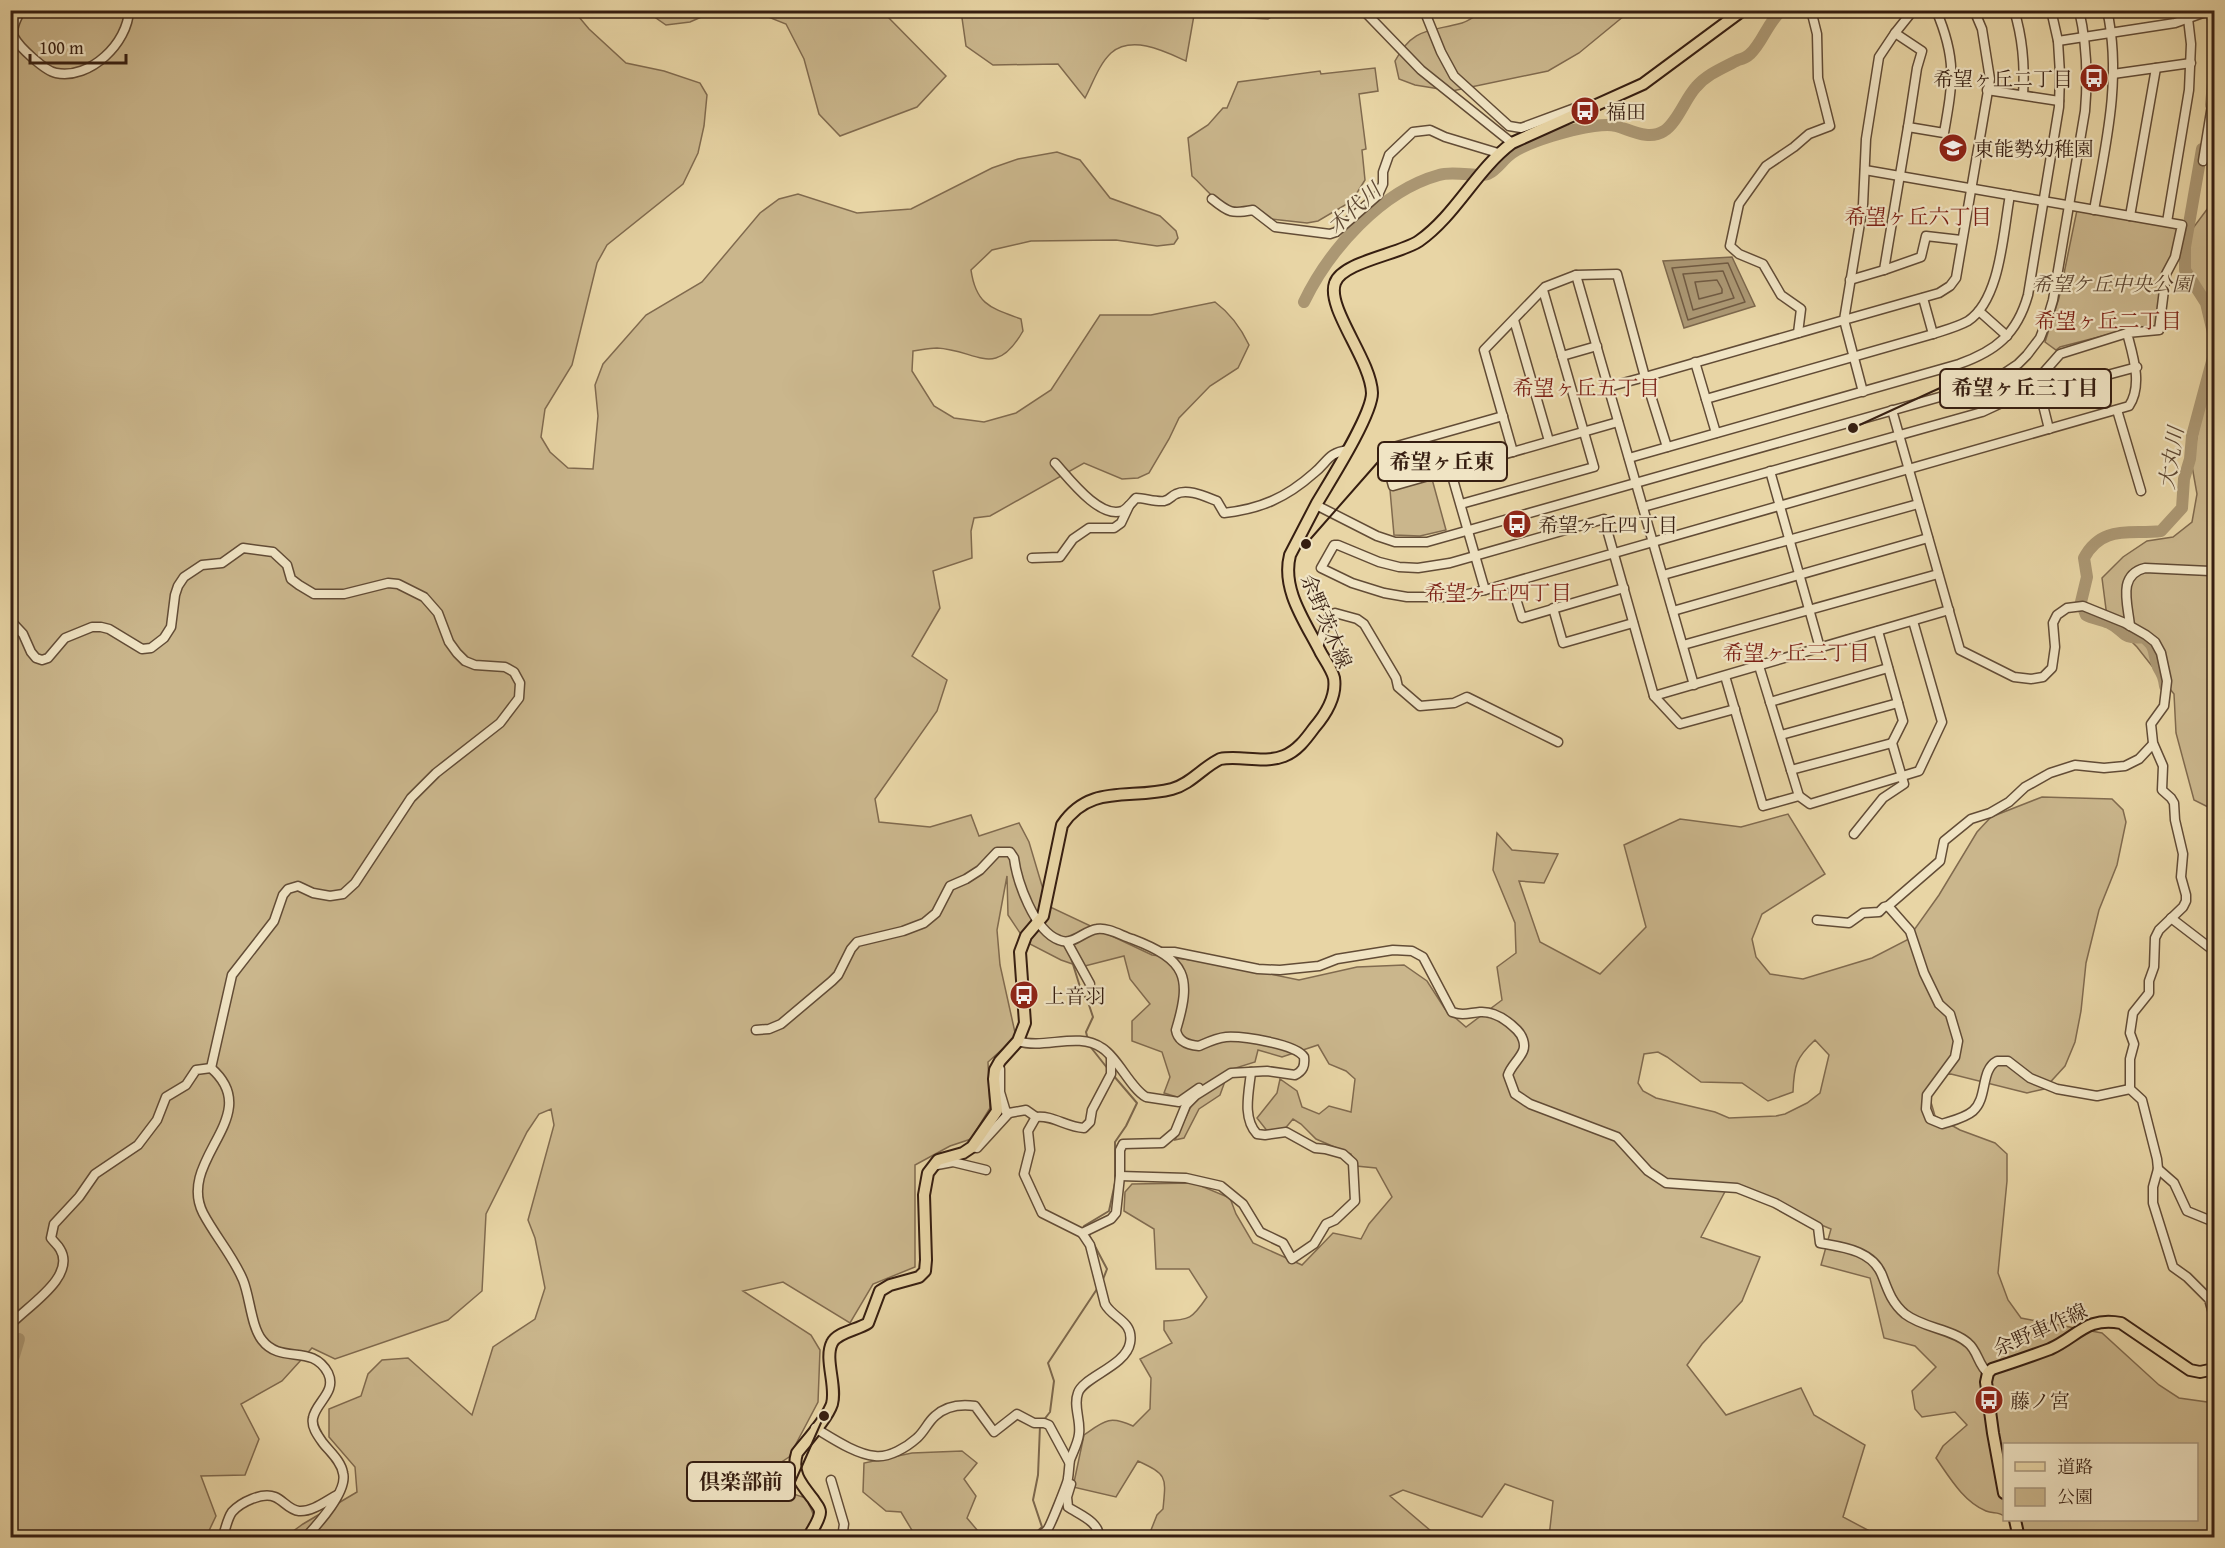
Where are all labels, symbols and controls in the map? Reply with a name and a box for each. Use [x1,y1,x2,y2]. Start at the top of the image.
scale bar [30,27,126,65]
text: 100 m [39,34,84,61]
bus stop icon: 希望ヶ丘二丁目 [2078,62,2110,94]
place label: 希望ヶ丘二丁目 [1933,64,2073,93]
bus stop icon: 福田 [1569,95,1601,127]
place label: 福田 [1606,97,1646,126]
school or university icon: 東能勢幼稚園 [1937,132,1969,164]
place label: 東能勢幼稚園 [1974,134,2094,163]
water label: 木代川 [1320,174,1389,241]
district label: 希望ヶ丘六丁目 [1845,201,1992,232]
park label: 希望ケ丘中央公園 [2032,269,2195,298]
district label: 希望ヶ丘二丁目 [2035,305,2182,336]
callout: 希望ヶ丘三丁目 [1940,369,2111,408]
district label: 希望ヶ丘五丁目 [1513,372,1660,403]
text: 希望ヶ丘三丁目 [1952,372,2099,403]
water label: 大丸川 [2151,422,2192,492]
callout: 希望ヶ丘東 [1378,442,1507,481]
text: 希望ヶ丘東 [1390,446,1495,477]
bus stop icon: 希望ヶ丘四丁目 [1501,508,1533,540]
place label: 希望ヶ丘四丁目 [1538,510,1678,539]
street label: 余野茨木線 [1294,569,1360,673]
district label: 希望ヶ丘四丁目 [1425,577,1572,608]
district label: 希望ヶ丘三丁目 [1723,637,1870,668]
bus stop icon: 上音羽 [1008,979,1040,1011]
place label: 上音羽 [1045,981,1105,1010]
street label: 余野車作線 [1988,1295,2092,1363]
bus stop icon: 藤ノ宮 [1973,1384,2005,1416]
place label: 藤ノ宮 [2010,1386,2070,1415]
legend [2003,1443,2198,1521]
text: 道路 [2057,1453,2093,1480]
callout: 倶楽部前 [687,1462,795,1501]
text: 倶楽部前 [699,1466,783,1497]
text: 公園 [2057,1483,2093,1510]

